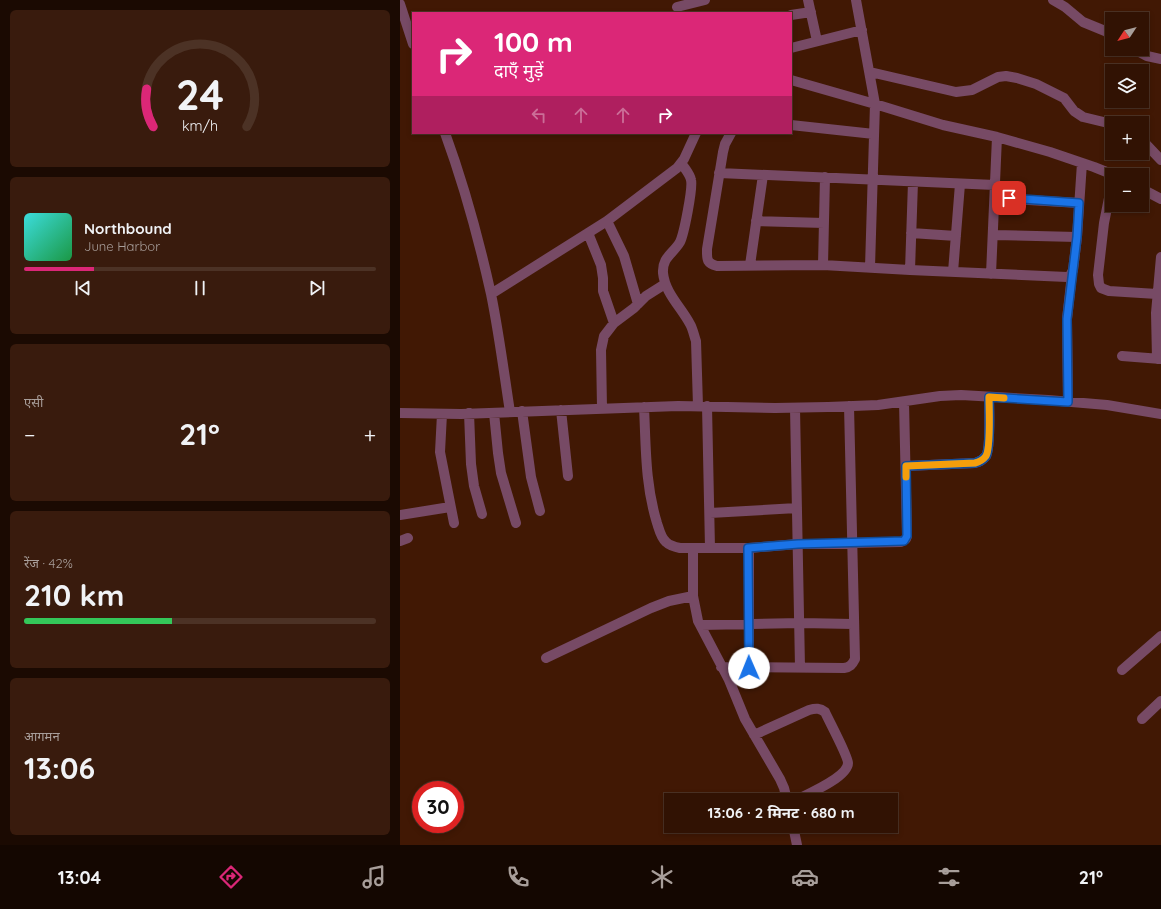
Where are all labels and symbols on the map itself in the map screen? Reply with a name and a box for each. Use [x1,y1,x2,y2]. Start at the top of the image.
north arrow [1105,12,1149,56]
pin [992,181,1026,215]
position arrow [728,647,770,689]
speed limit sign: 30 [412,781,464,833]

